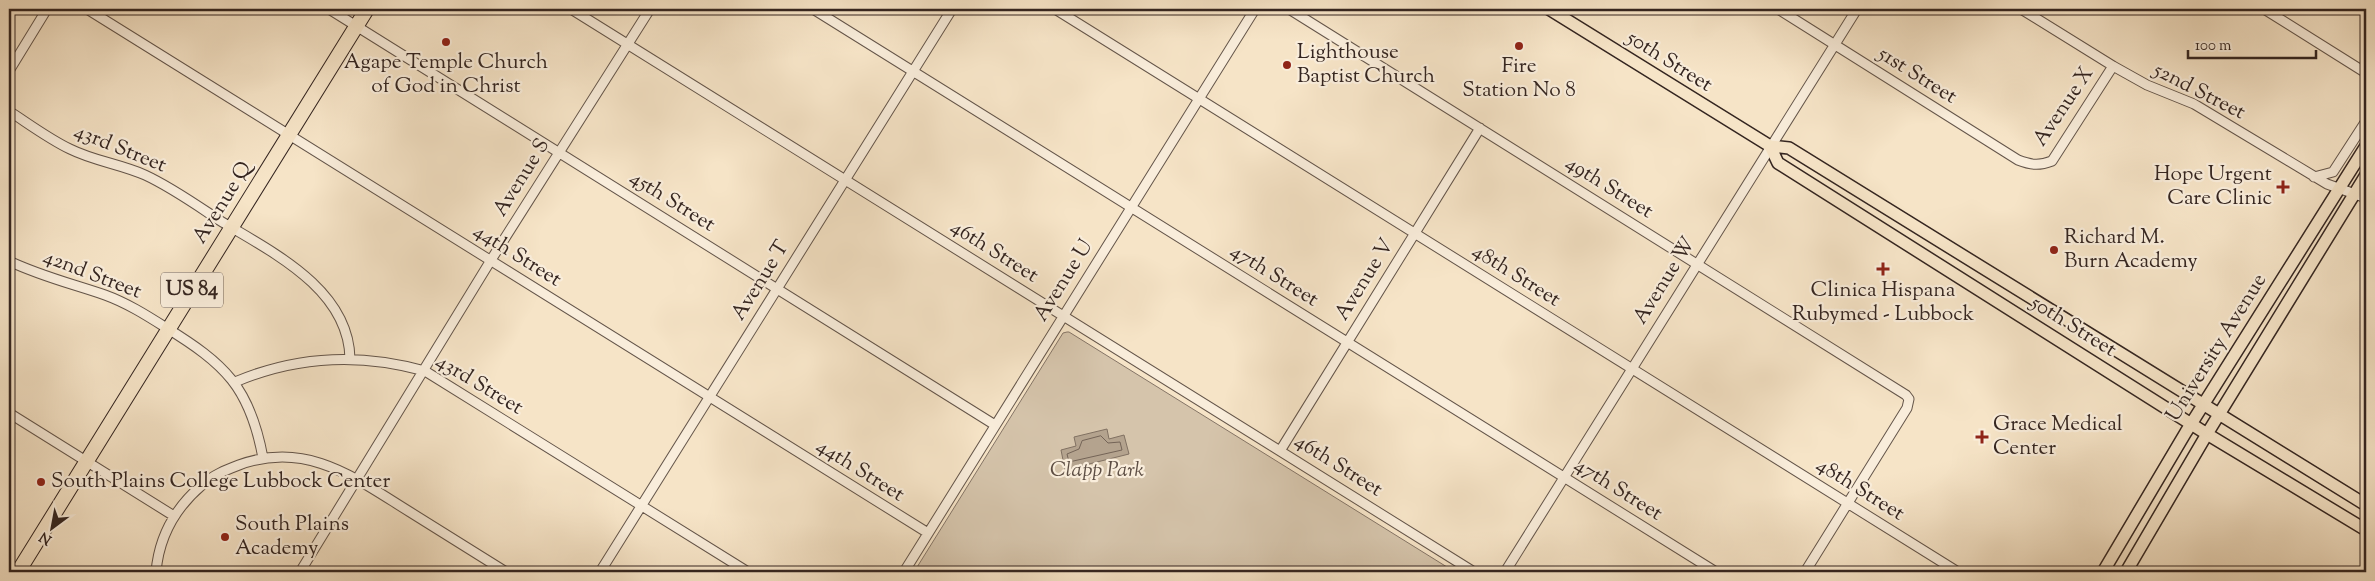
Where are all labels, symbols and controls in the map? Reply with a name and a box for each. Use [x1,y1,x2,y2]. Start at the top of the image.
street label: 50th Street [1619,23,1718,100]
scale bar [2188,28,2315,60]
marker: Agape Temple Church of God in Christ [440,36,452,48]
text: 100 m [2195,36,2232,57]
place label: Lighthouse Baptist Church [1297,38,1435,92]
street label: 51st Street [1871,39,1962,112]
marker: Fire Station No 8 [1513,40,1525,52]
place label: Agape Temple Church of God in Christ [344,48,548,102]
place label: Fire Station No 8 [1462,52,1576,106]
street label: 52nd Street [2147,56,2250,128]
marker: Lighthouse Baptist Church [1281,59,1293,71]
street label: Avenue X [2026,61,2102,153]
street label: 43rd Street [69,117,171,181]
street label: Avenue S [486,133,558,223]
street label: 49th Street [1559,149,1659,227]
street label: Avenue Q [186,154,261,250]
place label: Hope Urgent Care Clinic [2154,160,2272,214]
street label: 45th Street [623,164,721,240]
marker: Hope Urgent Care Clinic [2276,180,2290,194]
street label: 46th Street [944,213,1044,291]
street label: 44th Street [467,217,567,295]
place label: Richard M. Burn Academy [2064,223,2198,277]
street label: Avenue W [1626,232,1704,330]
street label: Avenue V [1328,233,1402,327]
street label: Avenue U [1027,234,1101,328]
street label: Avenue T [725,235,798,327]
street label: 47th Street [1224,237,1324,315]
street label: 48th Street [1466,237,1566,315]
street label: 42nd Street [38,243,146,307]
marker: Richard M. Burn Academy [2048,244,2060,256]
marker: Clinica Hispana Rubymed - Lubbock [1876,262,1890,276]
street label: University Avenue [2159,268,2275,428]
road number: US 84 [161,272,223,308]
place label: Clinica Hispana Rubymed - Lubbock [1792,276,1975,330]
street label: 50th Street [2023,288,2122,365]
street label: 43rd Street [430,347,528,423]
place label: Grace Medical Center [1993,410,2123,464]
street label: 46th Street [1288,427,1388,505]
marker: Grace Medical Center [1975,430,1989,444]
street label: 44th Street [810,432,910,510]
street label: 47th Street [1568,451,1668,529]
street label: 48th Street [1810,451,1910,529]
park label: Clapp Park [1050,456,1144,486]
place label: South Plains College Lubbock Center [51,467,390,497]
marker: South Plains College Lubbock Center [35,476,47,488]
north arrow [28,504,78,554]
place label: South Plains Academy [235,510,349,564]
text: N [36,526,56,549]
marker: South Plains Academy [219,531,231,543]

